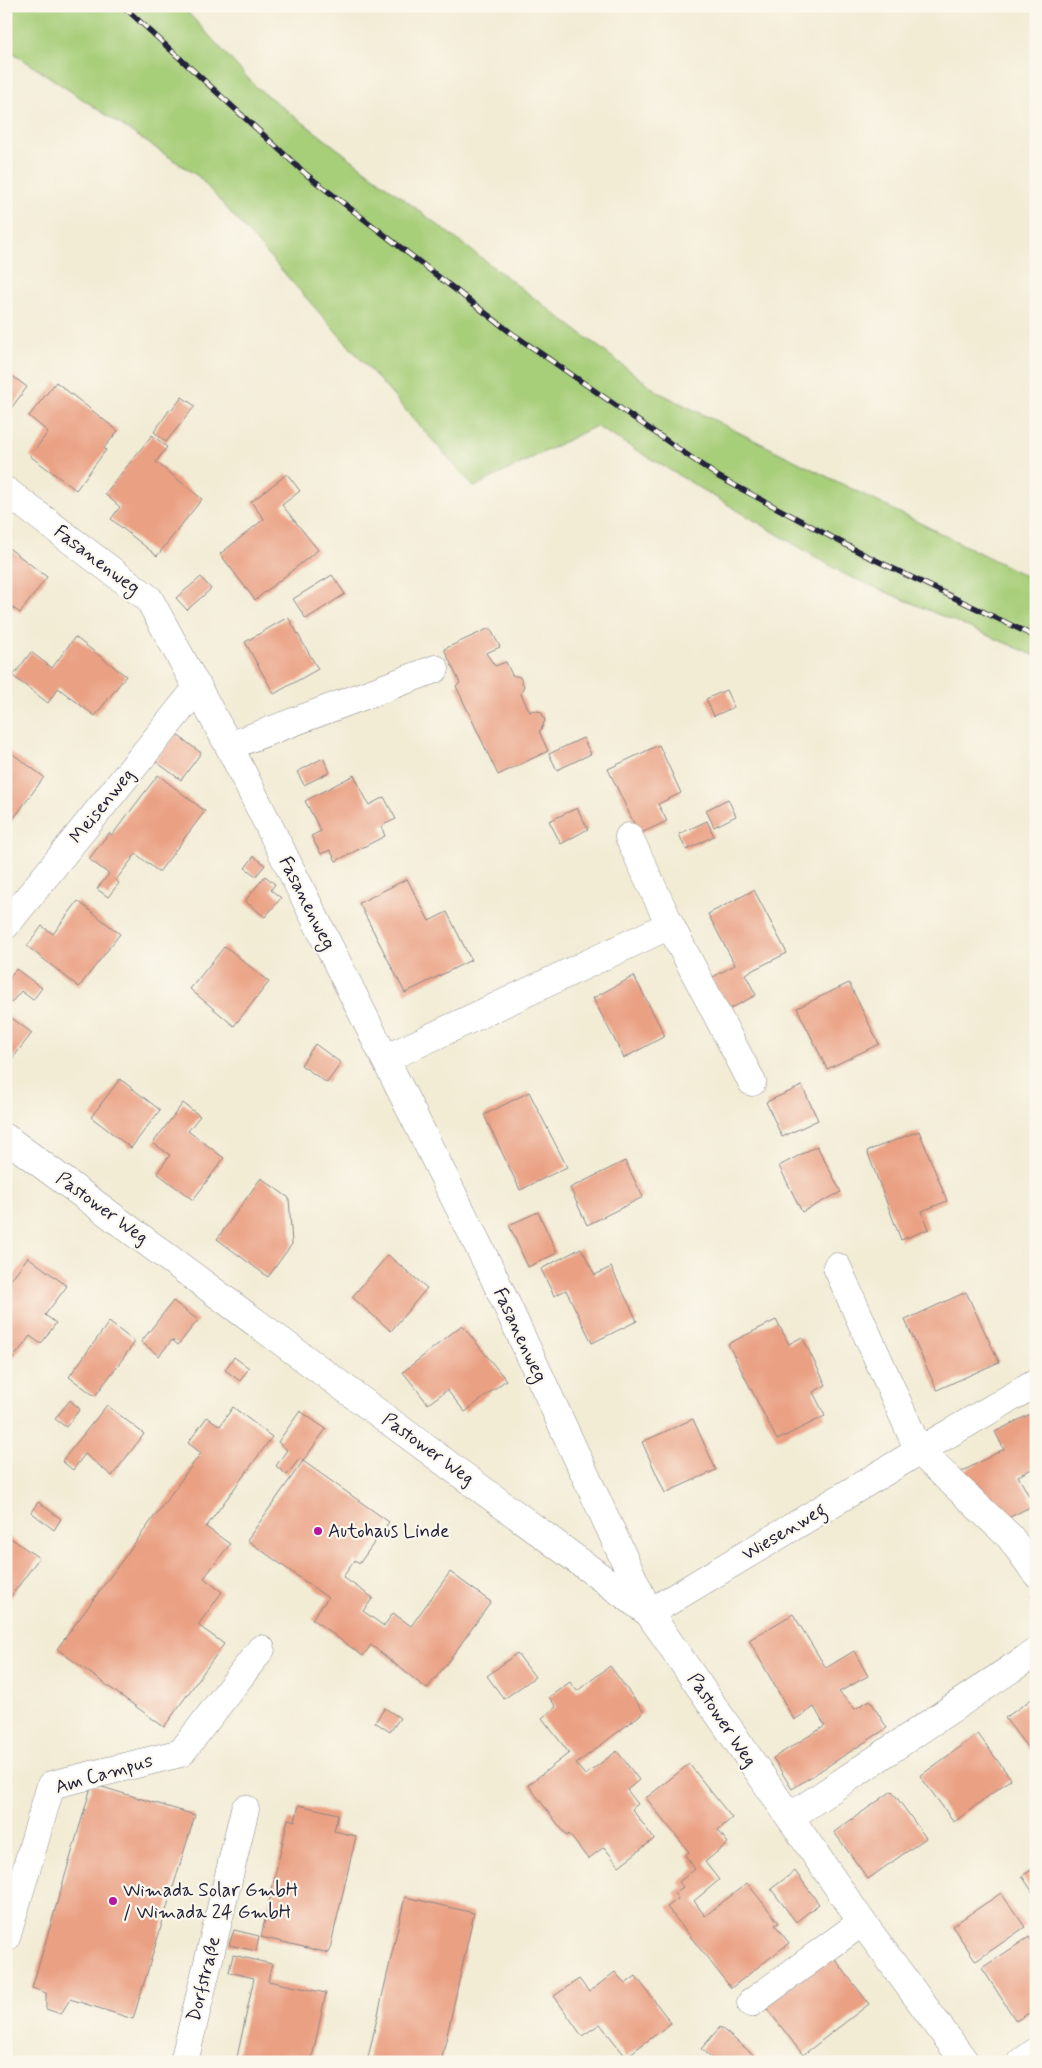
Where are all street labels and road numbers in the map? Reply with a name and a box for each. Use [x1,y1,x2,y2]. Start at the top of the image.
street label: Fasanenweg [48,519,145,602]
street label: Meisenweg [64,763,141,849]
street label: Fasanenweg [271,852,341,955]
street label: Pastower Weg [50,1166,153,1251]
street label: Fasanenweg [485,1284,553,1387]
street label: Pastower Weg [376,1407,479,1492]
street label: Wiesenweg [737,1497,832,1569]
street label: Pastower Weg [681,1668,763,1772]
street label: Am Campus [52,1748,156,1800]
street label: Dorfstraße [181,1934,227,2024]

